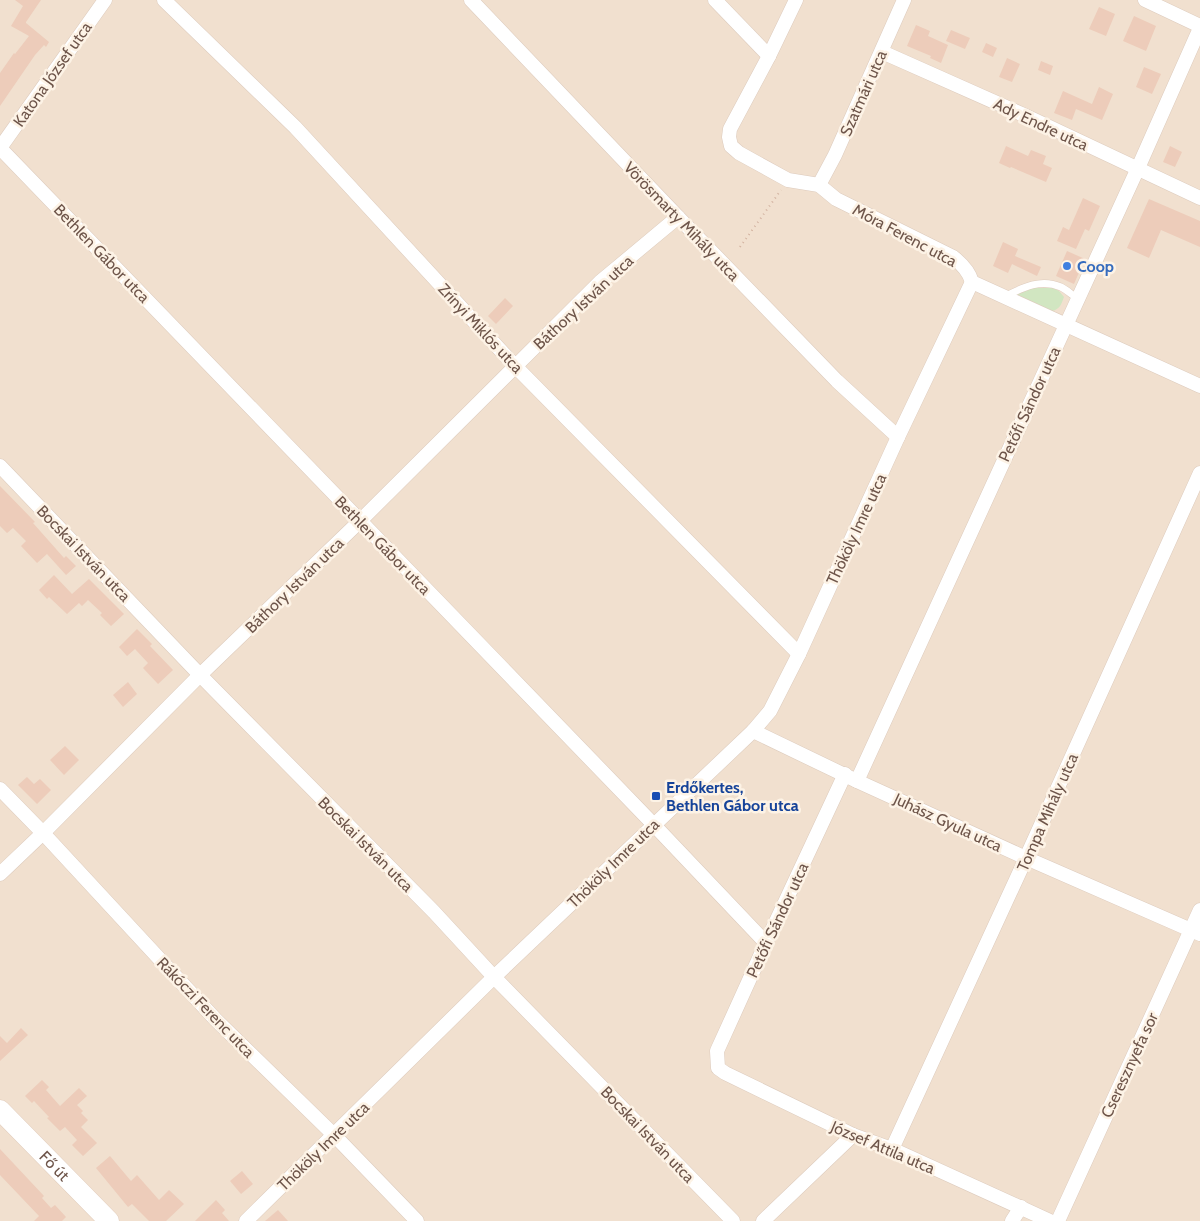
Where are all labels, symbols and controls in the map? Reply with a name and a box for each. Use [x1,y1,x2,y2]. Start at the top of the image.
street label: Katona József utca [9,18,96,130]
street label: Szatmári utca [836,47,891,139]
street label: Ady Endre utca [991,94,1091,155]
street label: Vörösmarty Mihály utca [620,158,744,285]
street label: Bethlen Gábor utca [50,200,154,307]
street label: Móra Ferenc utca [849,200,960,271]
street label: Báthory István utca [530,251,637,353]
place label: Coop [1077,257,1114,276]
marker: Coop [1061,260,1073,272]
street label: Zrínyi Miklós utca [434,280,527,377]
street label: Petőfi Sándor utca [995,343,1065,465]
street label: Thököly Imre utca [822,470,891,588]
street label: Bethlen Gábor utca [331,492,435,599]
street label: Bocskai István utca [33,501,135,606]
street label: Báthory István utca [241,533,348,637]
street label: Tompa Mihály utca [1013,750,1082,874]
place label: Erdőkertes, Bethlen Gábor utca [666,778,799,815]
street label: Juhász Gyula utca [890,789,1005,856]
marker: Erdőkertes, Bethlen Gábor utca [650,790,662,802]
street label: Bocskai István utca [314,793,417,896]
street label: Thököly Imre utca [564,815,663,912]
street label: Petőfi Sándor utca [743,859,813,981]
street label: Rákóczi Ferenc utca [153,953,259,1062]
street label: Cseresznyefa sor [1097,1009,1162,1121]
street label: Bocskai István utca [597,1082,699,1187]
street label: Thököly Imre utca [274,1098,373,1195]
street label: József Attila utca [827,1117,938,1178]
street label: Fő út [35,1147,74,1185]

